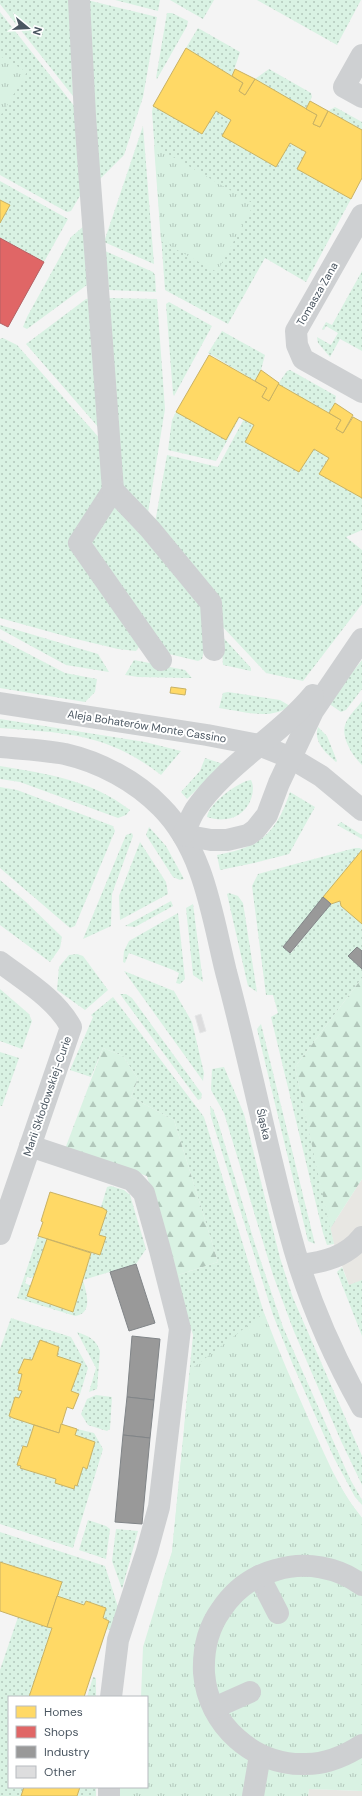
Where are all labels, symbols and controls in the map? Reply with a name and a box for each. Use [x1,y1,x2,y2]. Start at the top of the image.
north arrow [8,8,48,48]
text: N [30,25,45,37]
street label: Tomasza Zana [293,260,341,328]
street label: Aleja Bohaterów Monte Cassino [67,707,227,745]
street label: Marii Skłodowskiej-Curie [20,1034,74,1158]
street label: Śląska [254,1107,274,1141]
legend [8,1696,148,1788]
text: Homes [44,1704,83,1720]
text: Shops [44,1724,79,1740]
text: Industry [44,1744,90,1760]
text: Other [44,1764,77,1780]

